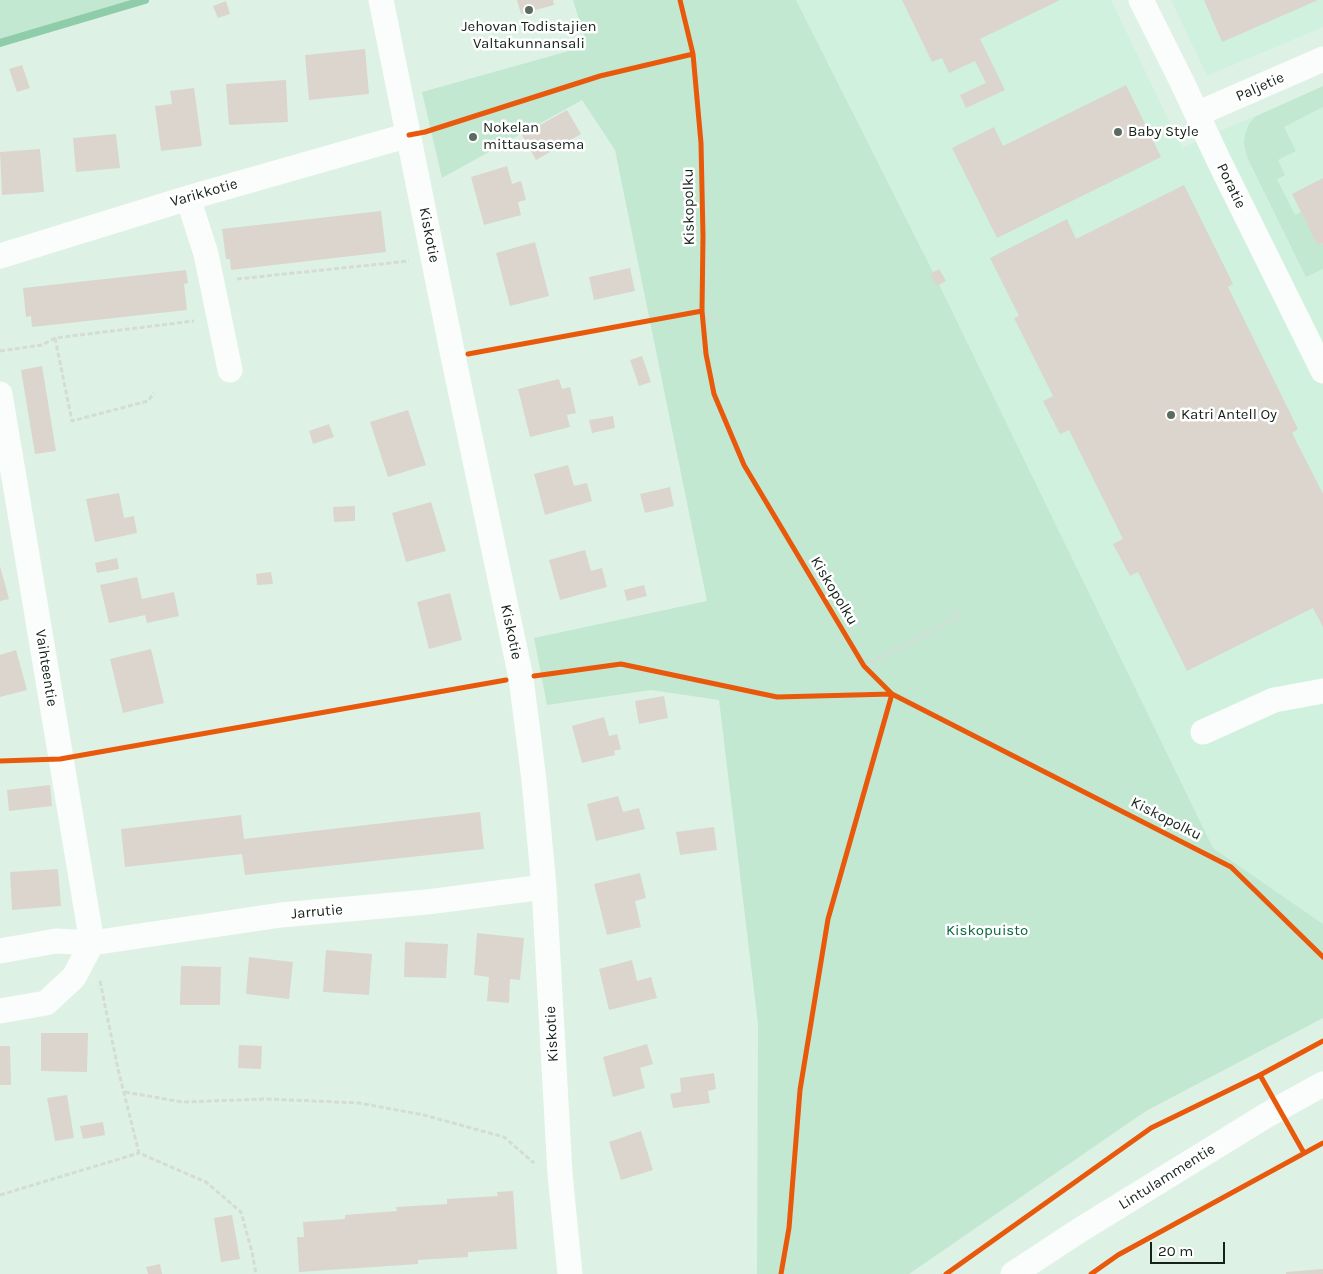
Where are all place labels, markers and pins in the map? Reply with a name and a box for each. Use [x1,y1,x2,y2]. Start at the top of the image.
marker: Jehovan Todistajien Valtakunnansali [523,4,535,16]
place label: Jehovan Todistajien Valtakunnansali [462,18,596,53]
place label: Nokelan mittausasema [483,119,584,154]
place label: Baby Style [1128,123,1199,141]
marker: Baby Style [1112,126,1124,138]
marker: Nokelan mittausasema [467,131,479,143]
place label: Katri Antell Oy [1181,406,1277,424]
marker: Katri Antell Oy [1165,409,1177,421]

